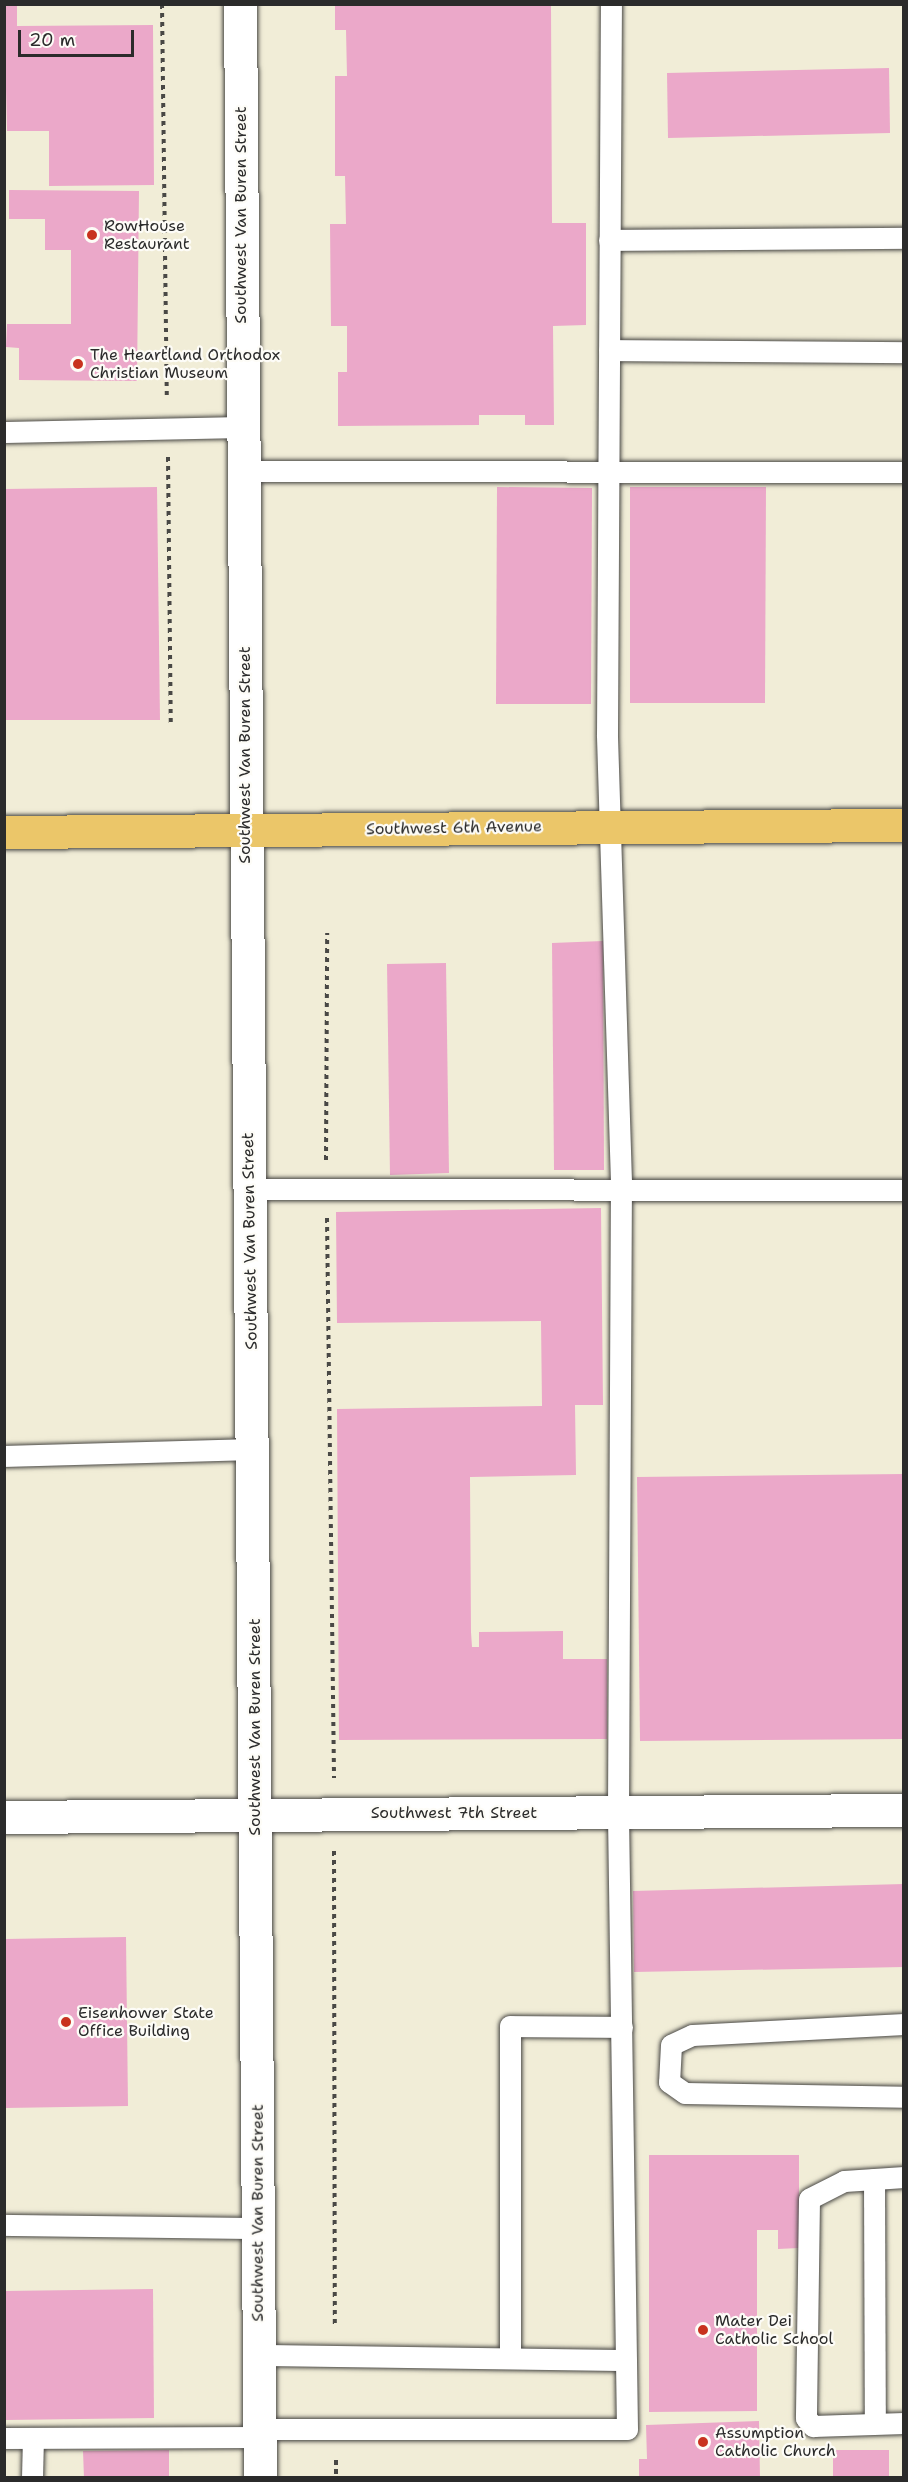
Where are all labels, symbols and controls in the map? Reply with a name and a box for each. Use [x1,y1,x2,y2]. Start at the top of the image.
scale bar [21,18,136,56]
text: 20 m [29,28,75,52]
street label: Southwest Van Buren Street [231,106,251,324]
place label: RowHouse Restaurant [104,216,190,254]
marker: RowHouse Restaurant [85,228,99,242]
place label: The Heartland Orthodox Christian Museum [90,345,280,383]
marker: The Heartland Orthodox Christian Museum [71,357,85,371]
street label: Southwest Van Buren Street [235,646,255,864]
street label: Southwest 6th Avenue [366,817,542,839]
street label: Southwest Van Buren Street [239,1132,261,1350]
street label: Southwest Van Buren Street [245,1618,265,1836]
street label: Southwest 7th Street [371,1803,537,1823]
place label: Eisenhower State Office Building [78,2003,214,2041]
marker: Eisenhower State Office Building [59,2015,73,2029]
street label: Southwest Van Buren Street [248,2104,268,2322]
place label: Mater Dei Catholic School [715,2311,833,2349]
marker: Mater Dei Catholic School [696,2323,710,2337]
place label: Assumption Catholic Church [715,2423,836,2461]
marker: Assumption Catholic Church [696,2435,710,2449]

